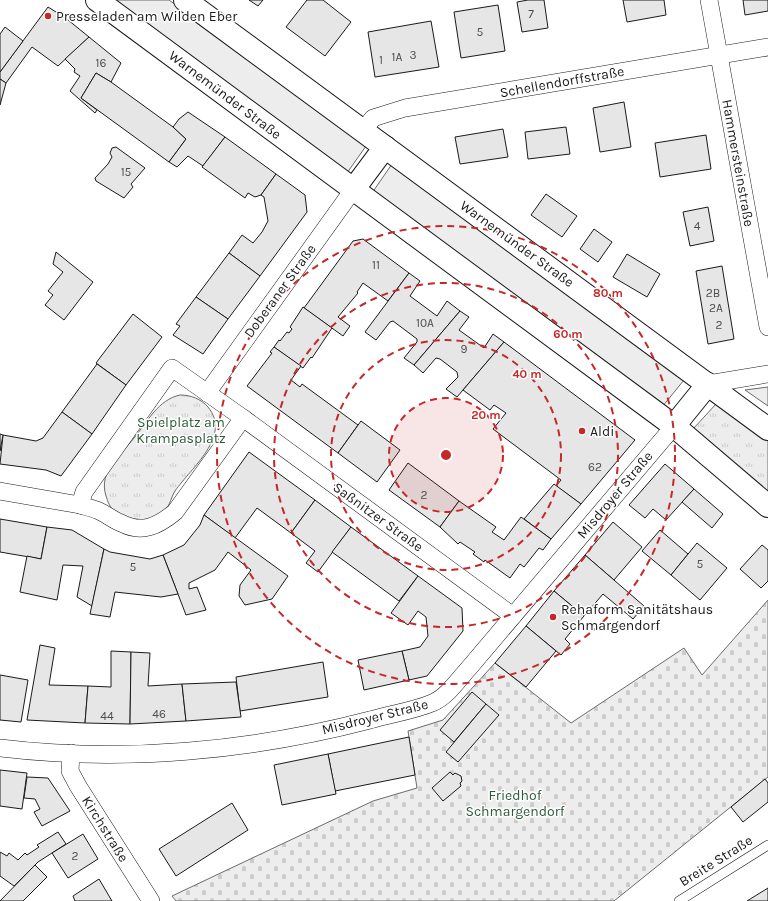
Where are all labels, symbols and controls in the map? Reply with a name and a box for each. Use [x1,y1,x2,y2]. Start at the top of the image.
house number: 7 [528,7,534,21]
place label: Presseladen am Wilden Eber [56,8,238,25]
marker: Presseladen am Wilden Eber [43,11,53,21]
house number: 5 [477,25,484,39]
street label: Warnemünder Straße [165,47,285,143]
house number: 3 [409,48,417,62]
house number: 1A [392,50,403,64]
house number: 1 [379,53,383,67]
house number: 16 [96,56,107,70]
street label: Schellendorffstraße [498,63,626,101]
street label: Hammersteinstraße [718,98,758,228]
house number: 15 [121,165,132,179]
street label: Warnemünder Straße [457,197,577,291]
house number: 4 [694,219,701,233]
street label: Doberaner Straße [240,241,320,341]
house number: 11 [372,258,380,272]
text: 80 m [593,286,623,300]
house number: 2B [706,286,720,300]
house number: 2A [709,301,723,315]
house number: 10A [416,316,434,330]
house number: 2 [716,318,723,332]
text: 60 m [553,327,583,341]
house number: 9 [461,342,468,356]
text: 40 m [512,367,542,381]
text: 20 m [471,408,501,422]
park label: Spielplatz am Krampasplatz [136,414,226,447]
place label: Aldi [590,423,614,440]
marker: Aldi [577,426,587,436]
centre of rings [439,448,453,462]
street label: Misdroyer Straße [574,448,656,542]
house number: 62 [588,460,602,474]
street label: Saßnitzer Straße [330,479,426,555]
house number: 2 [421,488,428,502]
house number: 5 [697,557,704,571]
house number: 5 [130,560,137,574]
place label: Rehaform Sanitätshaus Schmargendorf [561,601,713,634]
marker: Rehaform Sanitätshaus Schmargendorf [548,612,558,622]
street label: Misdroyer Straße [320,696,430,738]
house number: 46 [152,707,166,721]
house number: 44 [100,709,114,723]
park label: Friedhof Schmargendorf [465,787,565,820]
street label: Kirchstraße [78,793,132,865]
street label: Breite Straße [676,832,756,890]
house number: 2 [72,849,79,863]

